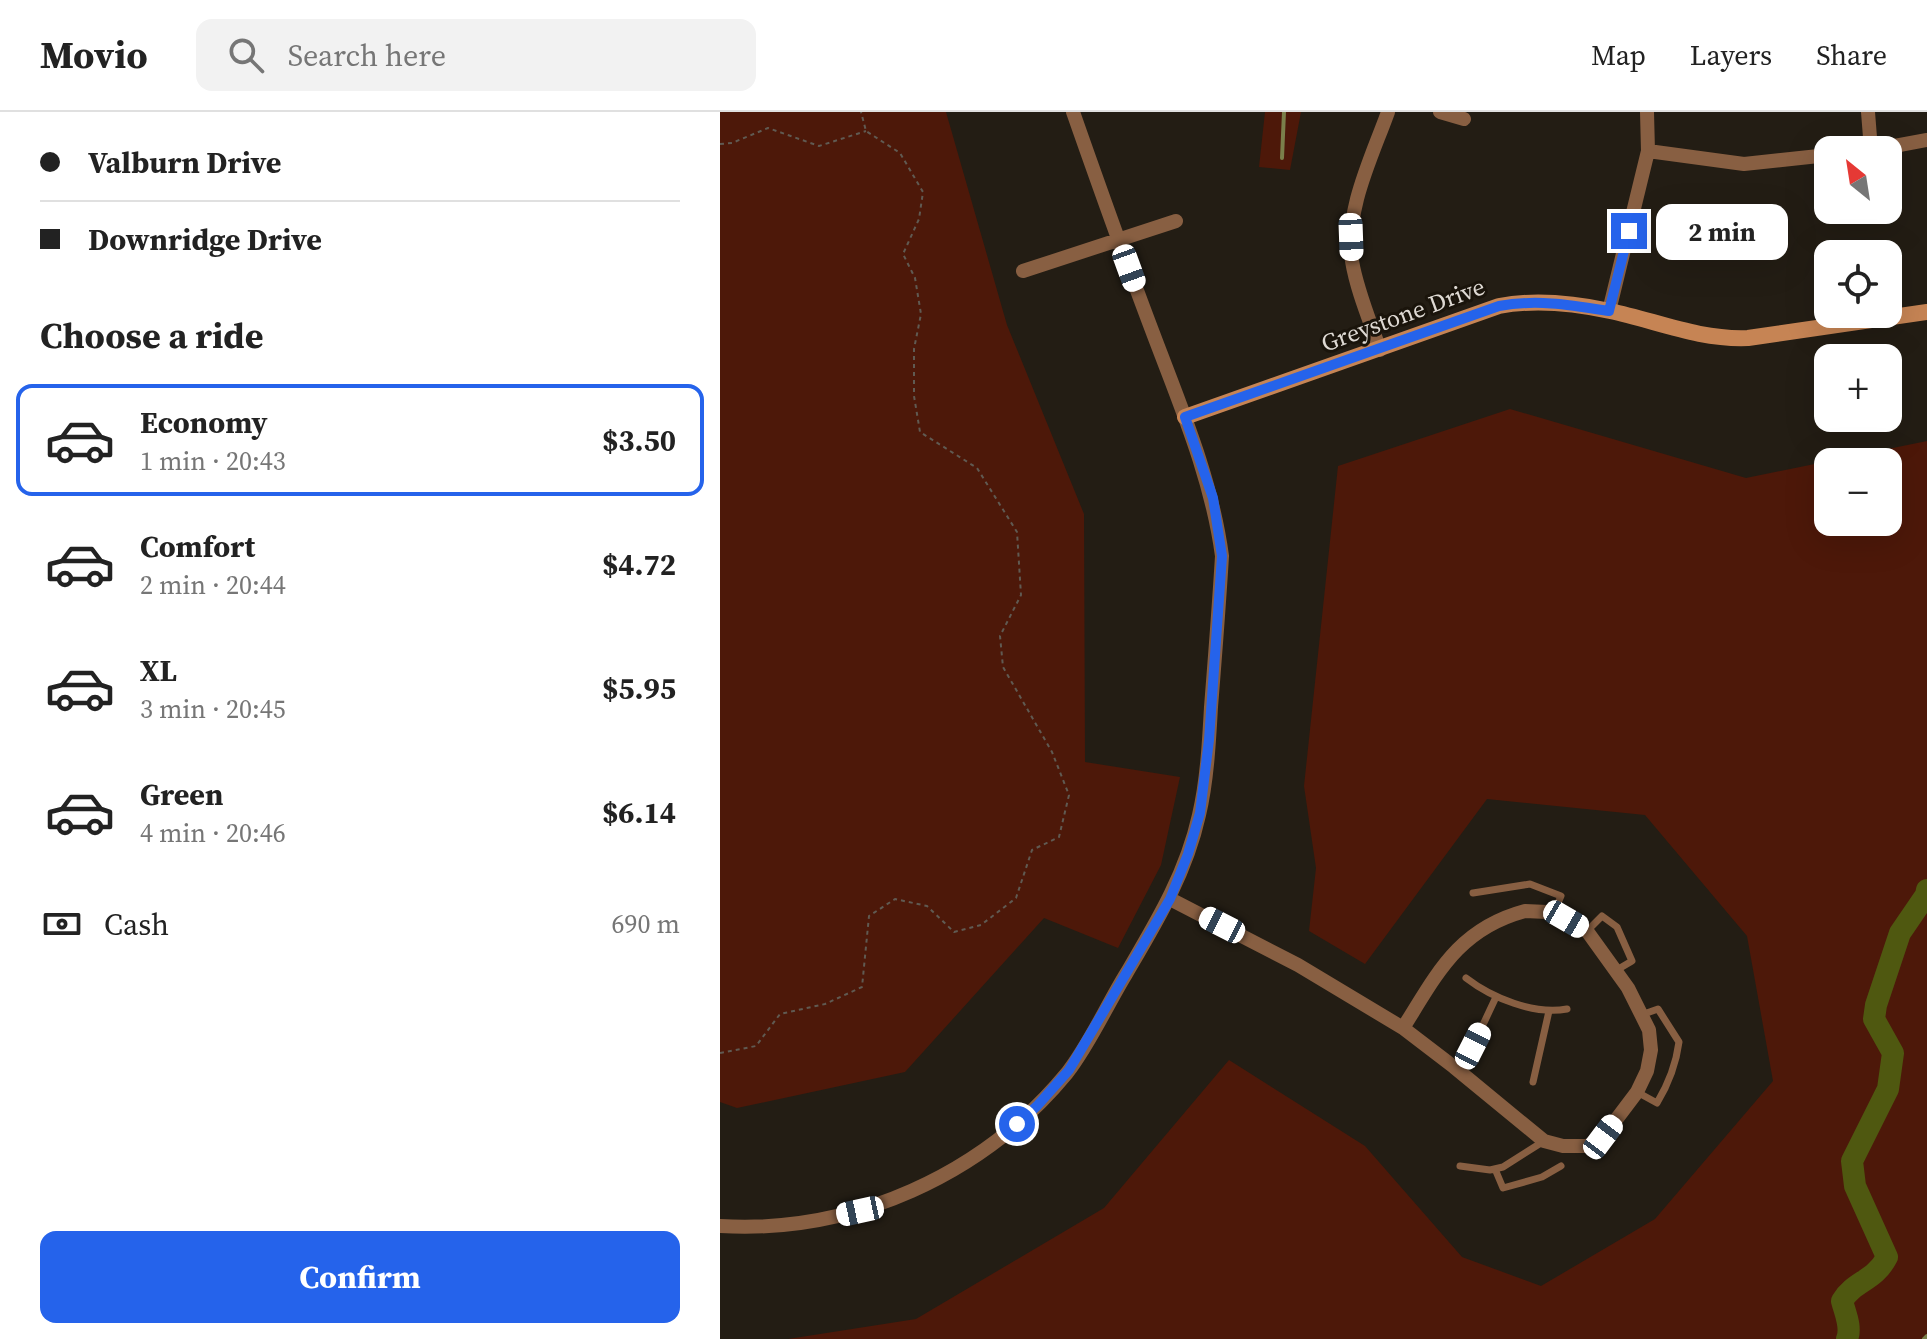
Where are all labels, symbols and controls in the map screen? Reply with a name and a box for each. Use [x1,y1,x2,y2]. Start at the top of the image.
search box [196,19,756,91]
text: Movio [40,29,148,81]
icon: search [224,33,268,77]
text: Search here [288,35,446,76]
text: Map [1591,36,1646,74]
text: Layers [1690,36,1772,74]
text: Share [1816,36,1887,74]
north arrow [1814,136,1902,224]
map controls [1814,136,1902,536]
text: Valburn Drive [88,142,281,183]
callout: 2 min [1657,203,1789,259]
car [1338,213,1364,261]
route end [1611,213,1647,249]
text: 2 min [1688,214,1756,250]
text: Downridge Drive [88,219,322,260]
button: locate [1814,240,1902,328]
car [1110,241,1148,295]
street label: Greystone Drive [1316,270,1489,359]
text: Choose a ride [40,311,263,360]
button: + [1814,344,1902,432]
text: Economy [140,402,268,443]
icon: car [44,404,116,476]
text: $3.50 [602,420,676,461]
text: 1 min · 20:43 [140,443,286,479]
button: − [1814,448,1902,536]
text: Comfort [140,526,255,567]
icon: car [44,528,116,600]
text: $4.72 [602,544,676,585]
text: 2 min · 20:44 [140,567,286,603]
text: XL [140,650,177,691]
icon: car [44,652,116,724]
text: $5.95 [602,668,676,709]
text: 3 min · 20:45 [140,691,286,727]
text: Green [140,774,223,815]
icon: car [44,776,116,848]
text: $6.14 [602,792,676,833]
text: 4 min · 20:46 [140,815,286,851]
car [1539,897,1593,941]
icon: cash [40,902,84,946]
car [1195,903,1249,947]
text: Cash [104,904,169,945]
text: 690 m [612,906,680,942]
car [1451,1019,1495,1073]
route start [999,1106,1035,1142]
car [1579,1111,1627,1163]
car [834,1194,886,1228]
button: Confirm [40,1231,680,1323]

